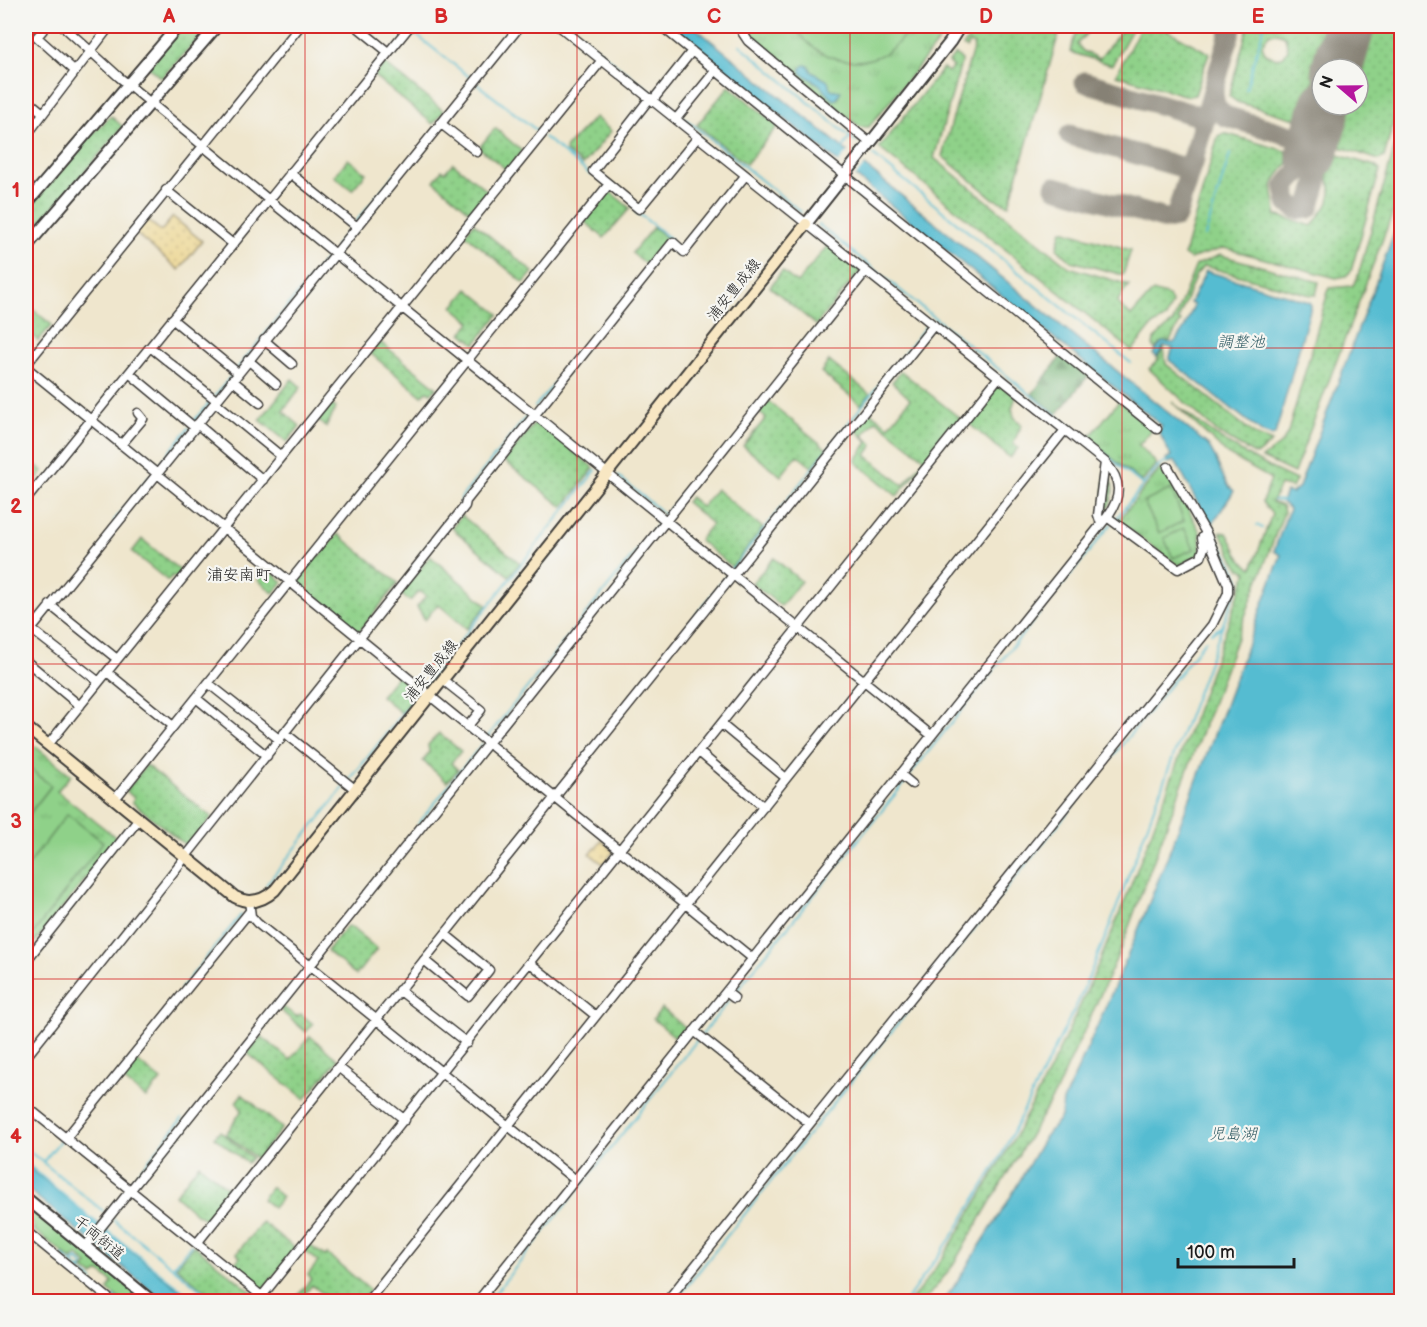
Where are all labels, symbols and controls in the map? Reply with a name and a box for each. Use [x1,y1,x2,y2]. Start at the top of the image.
text: A [162,5,176,29]
text: B [434,5,448,29]
text: C [707,5,721,29]
text: D [979,5,993,29]
text: E [1252,5,1265,29]
north arrow [1310,57,1370,117]
text: N [1316,73,1338,91]
text: 1 [12,179,20,203]
street label: 浦安豊成線 [703,255,765,325]
water label: 調整池 [1217,333,1266,352]
text: 2 [10,495,22,519]
district label: 浦安南町 [207,566,271,585]
street label: 浦安豊成線 [400,636,462,706]
text: 3 [10,810,22,834]
text: 4 [10,1125,22,1149]
water label: 児島湖 [1209,1125,1259,1144]
street label: 千両街道 [70,1212,128,1264]
scale bar [1178,1231,1294,1269]
text: 100 m [1187,1242,1235,1263]

